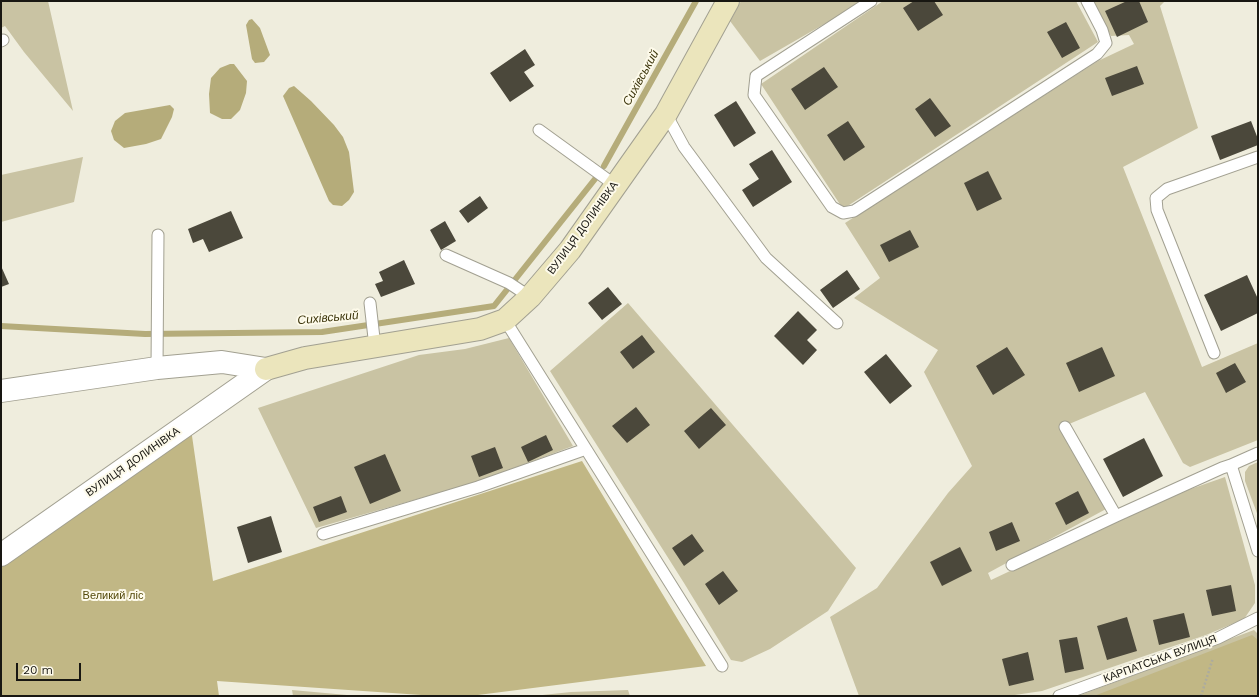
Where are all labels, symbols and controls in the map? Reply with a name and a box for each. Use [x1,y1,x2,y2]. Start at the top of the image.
water label: Сихівський [620,48,662,108]
street label: ВУЛИЦЯ ДОЛИНІВКА [545,179,621,277]
water label: Сихівський [297,308,359,328]
street label: ВУЛИЦЯ ДОЛИНІВКА [83,425,183,499]
park label: Великий ліс [83,589,143,603]
street label: КАРПАТСЬКА ВУЛИЦЯ [1102,632,1218,686]
scale bar [18,655,83,681]
text: 20 m [23,663,53,677]

